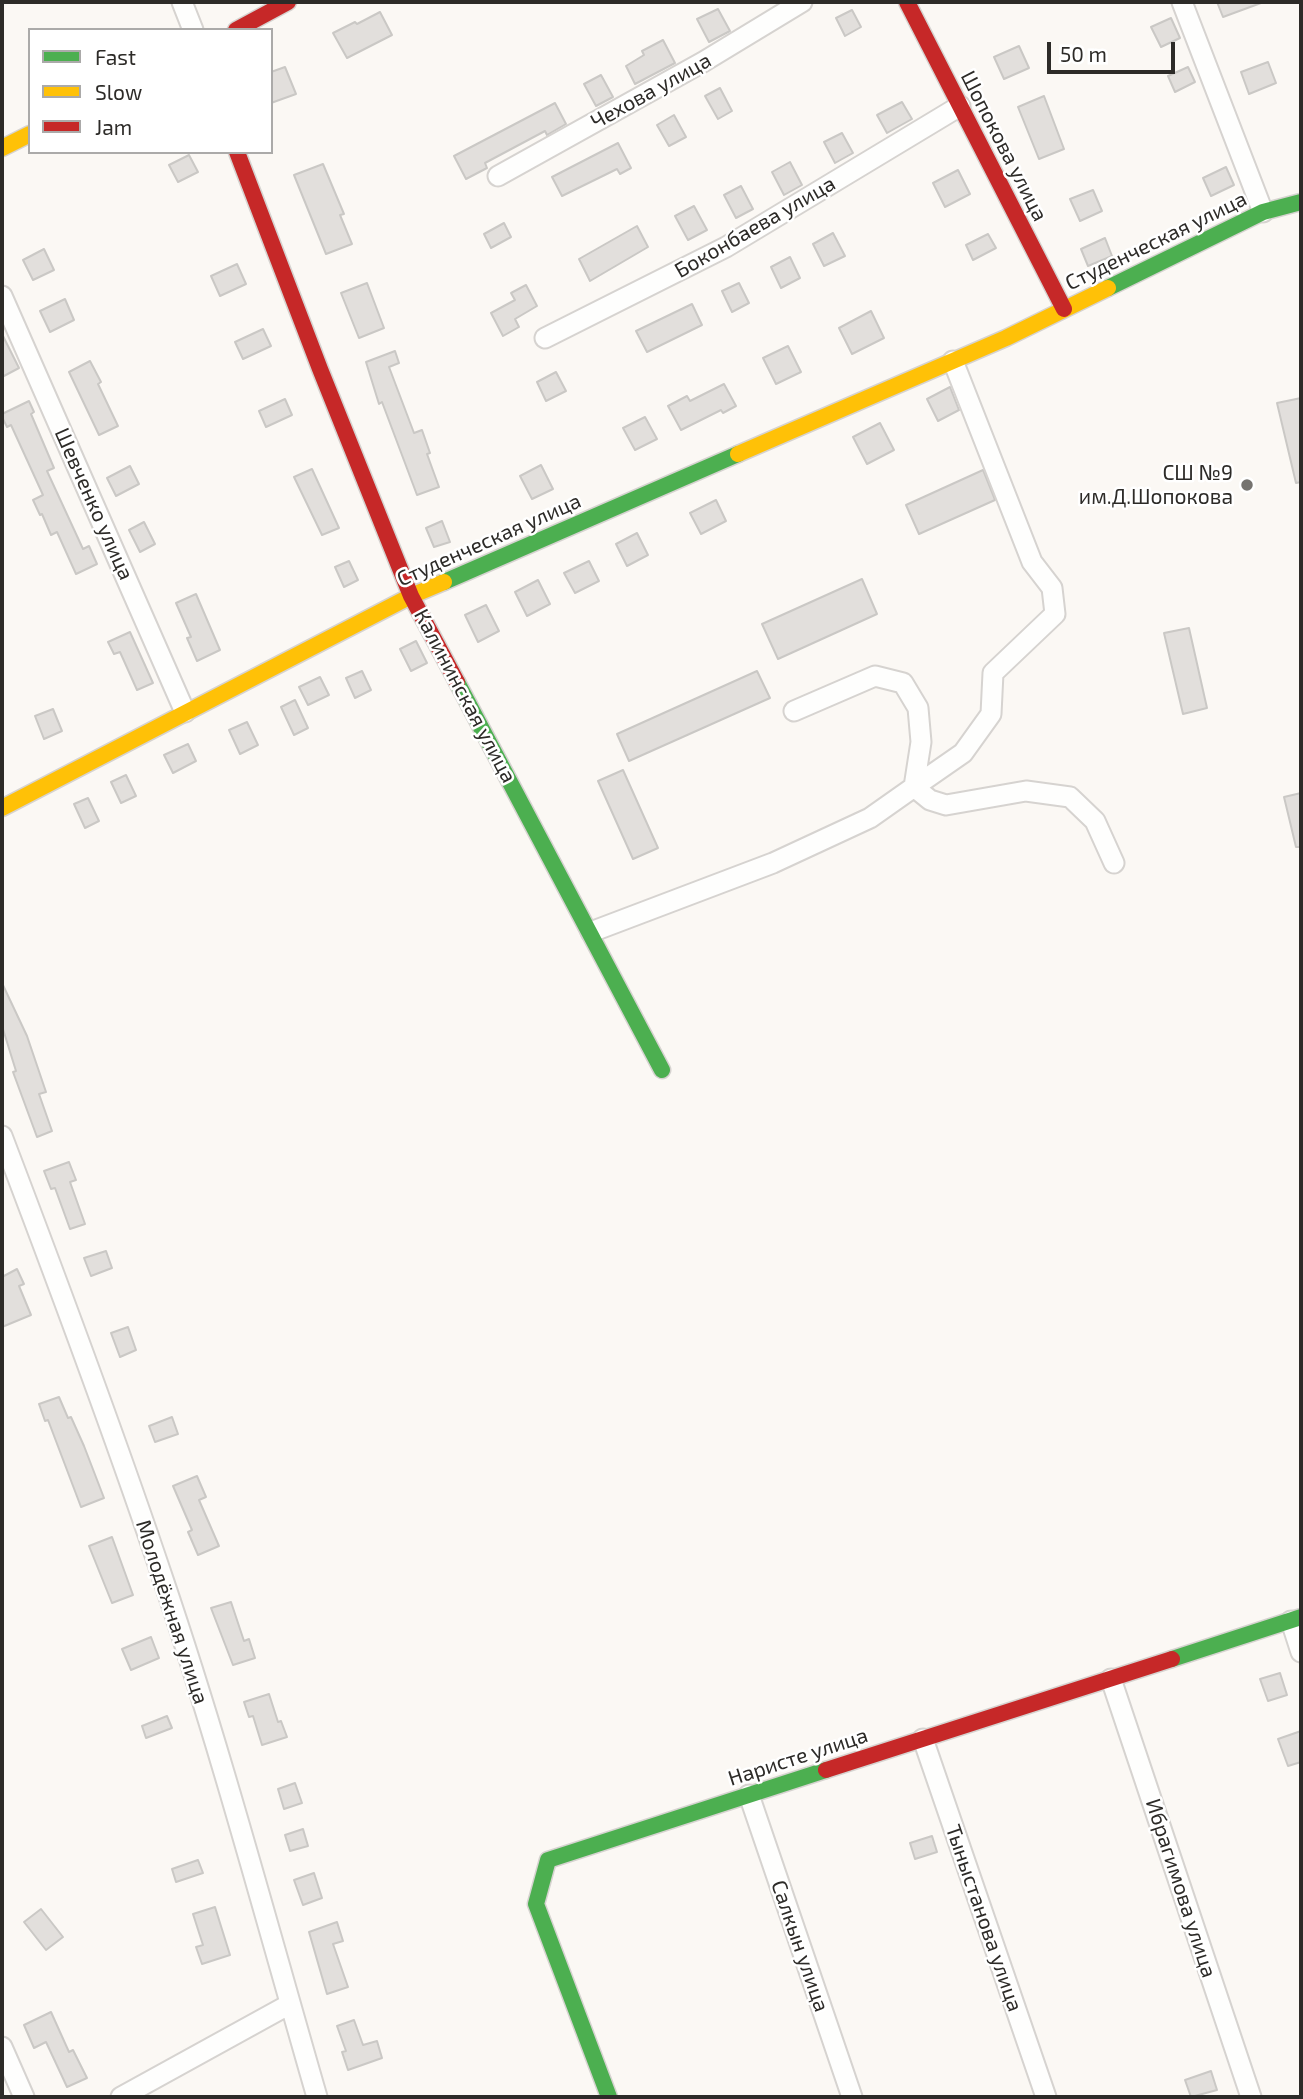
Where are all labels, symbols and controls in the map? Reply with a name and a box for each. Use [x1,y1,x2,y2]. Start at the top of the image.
legend [28,28,273,154]
scale bar [1051,28,1179,72]
text: 50 m [1060,41,1107,66]
text: Fast [95,44,136,69]
street label: Чехова улица [586,48,716,134]
street label: Шопокова улица [955,67,1053,225]
text: Slow [95,79,142,104]
text: Jam [95,114,132,139]
street label: Боконбаева улица [670,171,840,283]
street label: Студенческая улица [1061,186,1251,296]
street label: Шевченко улица [49,424,139,584]
place label: СШ №9 им.Д.Шопокова [1079,460,1233,510]
marker: СШ №9 им.Д.Шопокова [1239,477,1255,493]
street label: Студенческая улица [393,488,585,592]
street label: Калининская улица [409,605,521,787]
street label: Молодёжная улица [130,1517,214,1707]
street label: Наристе улица [725,1723,871,1791]
street label: Ибрагимова улица [1140,1795,1222,1981]
street label: Тыныстанова улица [940,1821,1028,2015]
street label: Салкын улица [766,1877,834,2015]

